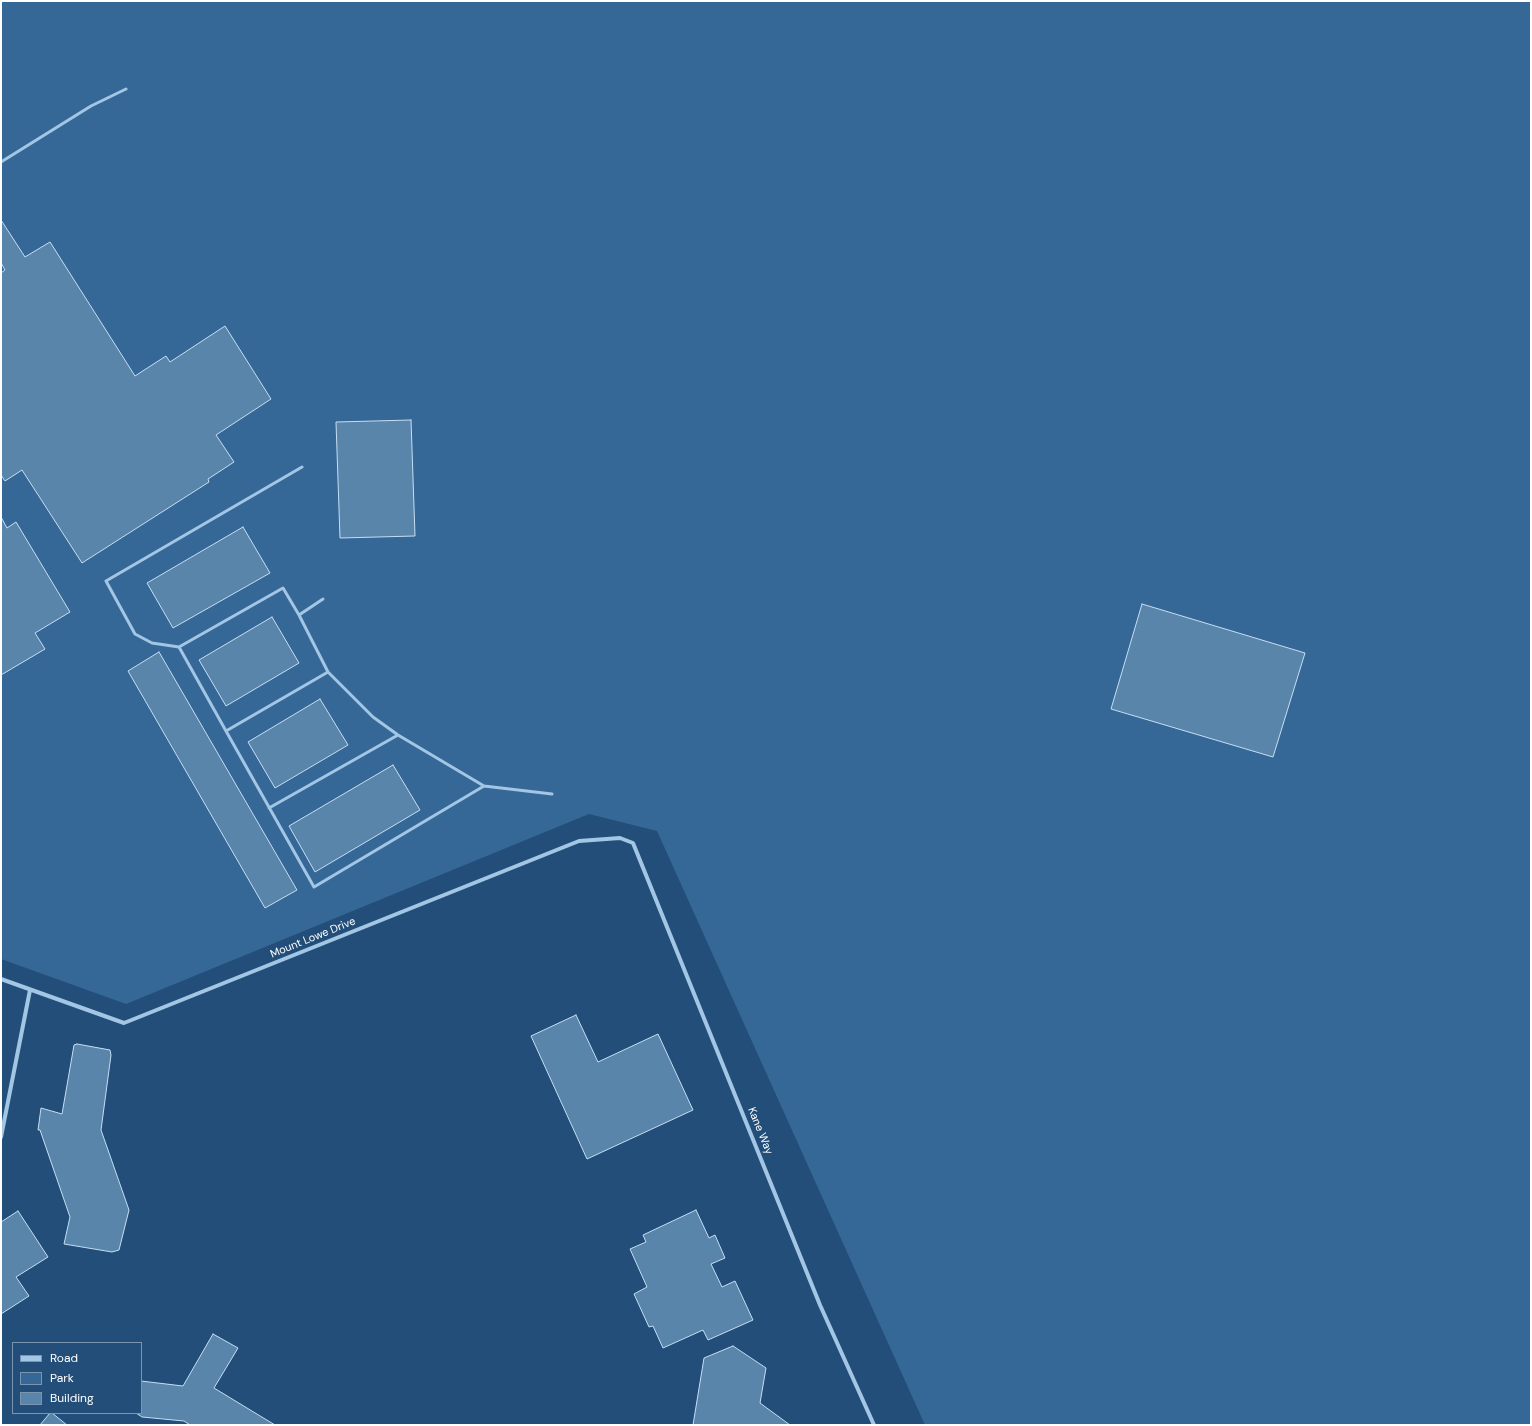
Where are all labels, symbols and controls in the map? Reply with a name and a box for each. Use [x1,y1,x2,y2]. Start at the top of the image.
street label: Mount Lowe Drive [268,915,358,961]
street label: Kane Way [745,1105,775,1157]
legend [12,1342,142,1414]
text: Road [50,1350,78,1366]
text: Park [50,1370,74,1386]
text: Building [50,1390,94,1406]

